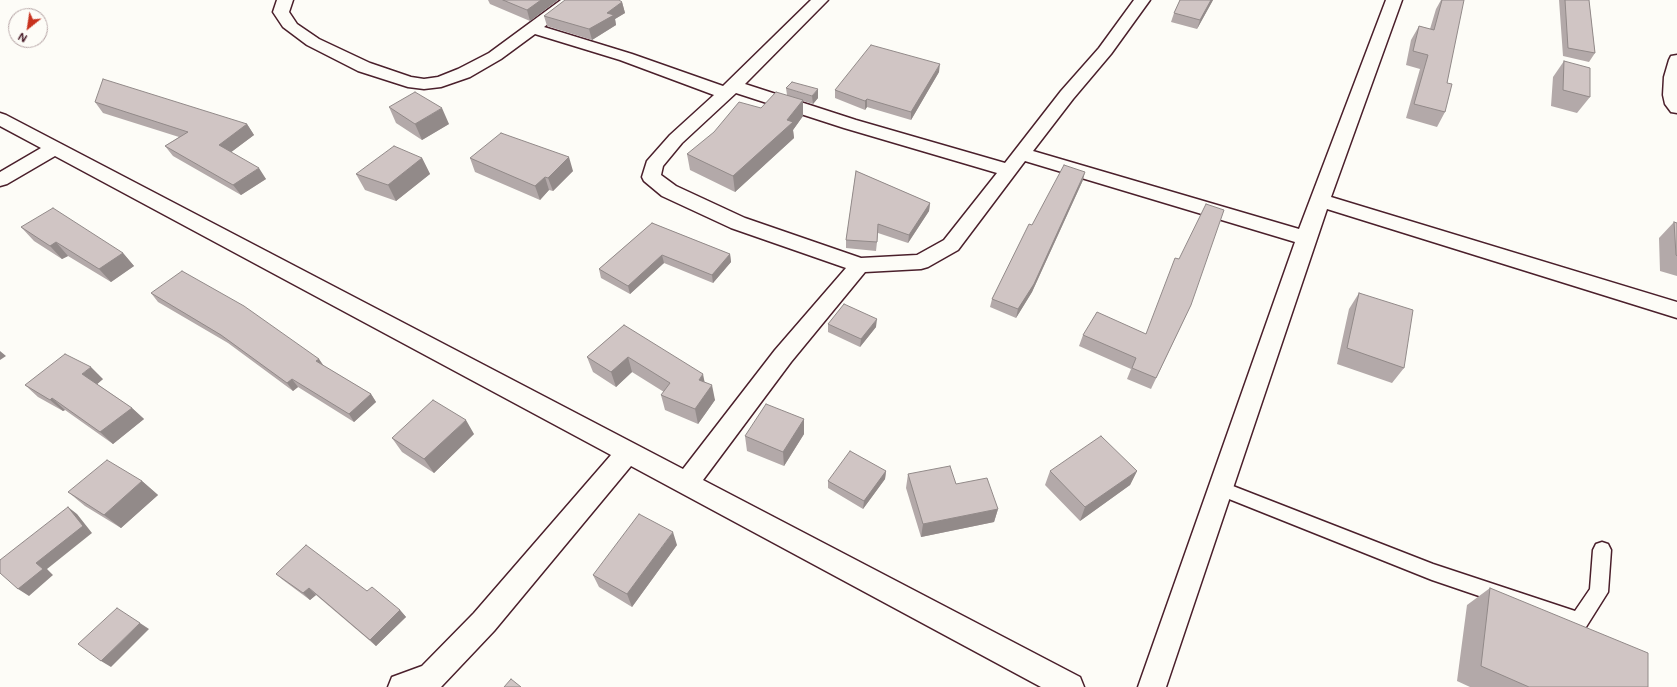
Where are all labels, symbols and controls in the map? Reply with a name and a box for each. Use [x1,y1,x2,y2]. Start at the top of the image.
north arrow [8,8,48,48]
text: N [15,29,30,47]

